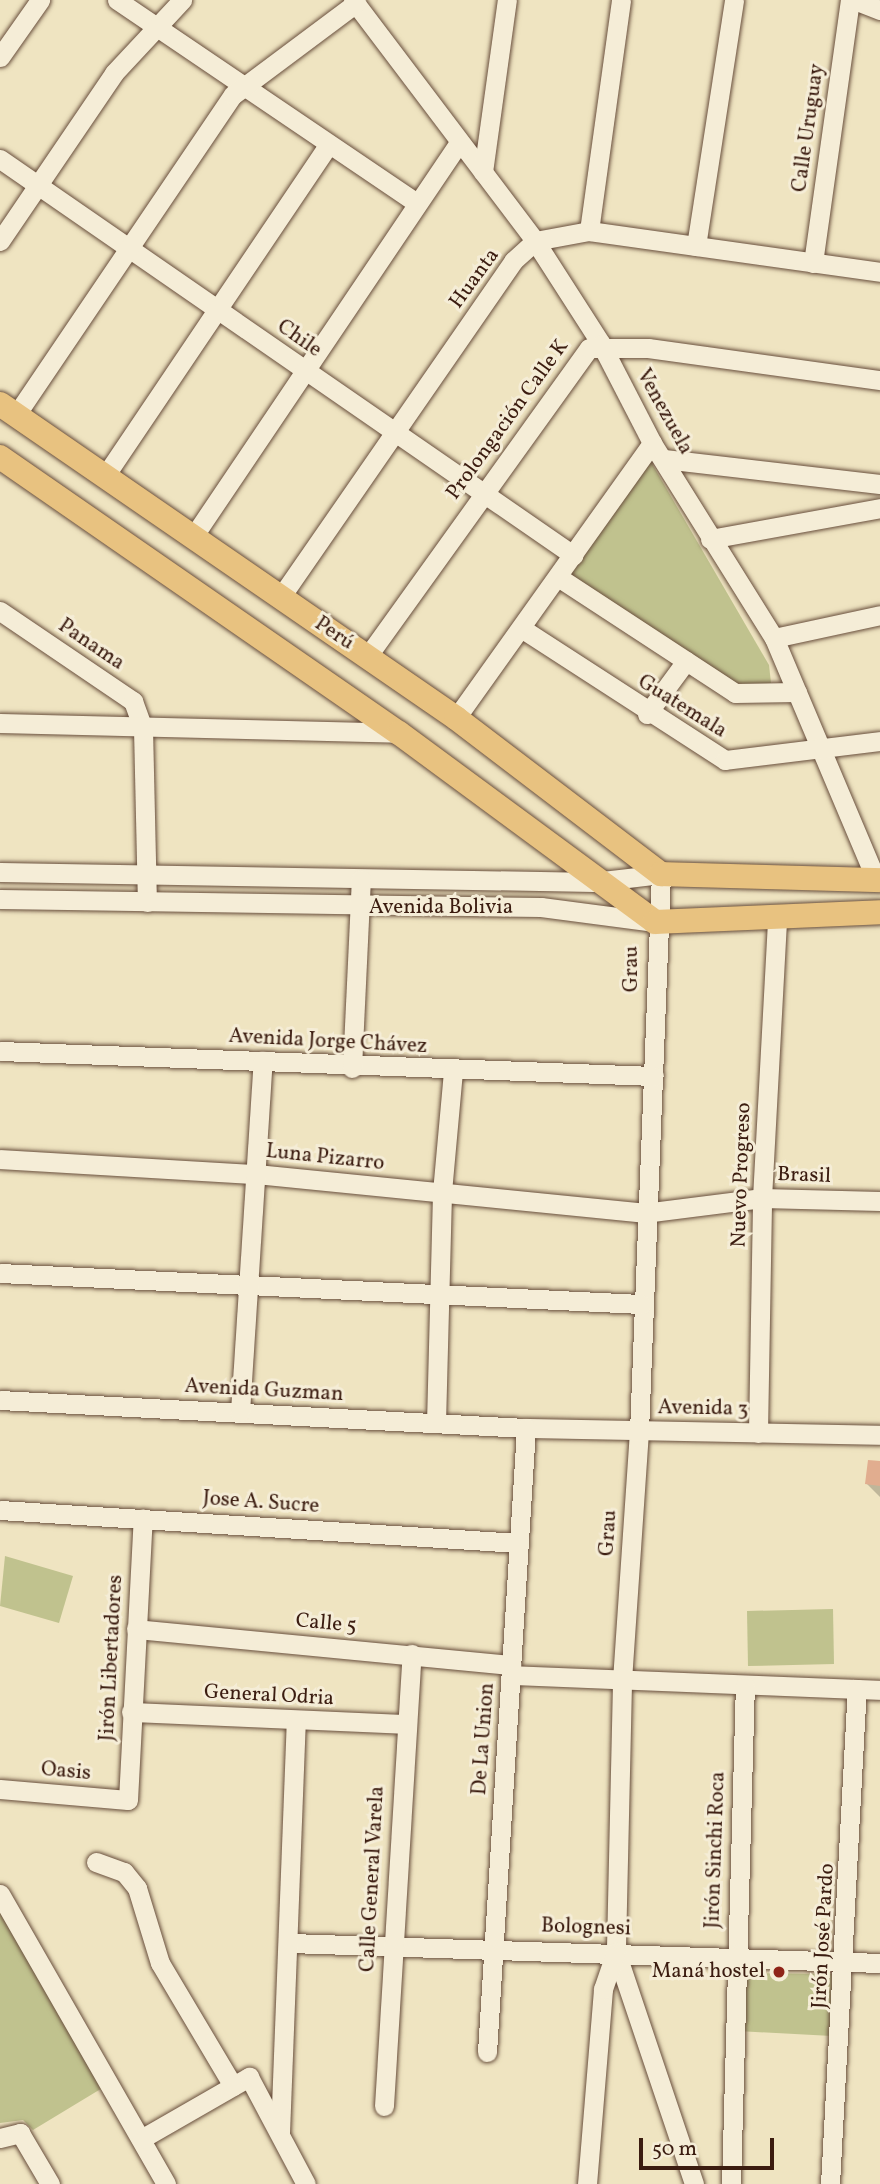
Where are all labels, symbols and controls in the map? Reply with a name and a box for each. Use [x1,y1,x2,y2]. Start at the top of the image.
street label: Calle Uruguay [788,62,830,194]
street label: Huanta [445,244,505,314]
street label: Chile [272,315,326,363]
street label: Prolongación Calle K [441,335,575,505]
street label: Venezuela [630,365,698,459]
street label: Perú [309,612,359,656]
street label: Panama [53,614,129,676]
street label: Guatemala [633,670,731,744]
street label: Avenida Bolivia [369,895,513,921]
street label: Grau [619,946,645,992]
street label: Avenida Jorge Chávez [228,1024,428,1060]
street label: Nuevo Progreso [727,1102,757,1248]
street label: Luna Pizarro [264,1139,386,1177]
street label: Brasil [777,1162,831,1190]
street label: Avenida Guzman [184,1374,344,1408]
street label: Avenida 3 [658,1396,748,1422]
street label: Jose A. Sucre [202,1486,320,1520]
street label: Grau [595,1509,623,1557]
street label: Jirón Libertadores [95,1574,129,1742]
street label: Calle 5 [295,1609,357,1639]
street label: General Odria [203,1680,335,1712]
street label: De La Union [468,1682,500,1796]
street label: Oasis [40,1757,92,1787]
street label: Jirón Sinchi Roca [701,1771,731,1929]
street label: Calle General Varela [356,1785,390,1973]
street label: Jirón José Pardo [808,1863,840,2009]
street label: Bolognesi [541,1914,631,1942]
place label: Maná hostel [652,1959,765,1985]
marker: Maná hostel [771,1964,787,1980]
scale bar [642,2124,777,2168]
text: 50 m [652,2135,697,2164]

